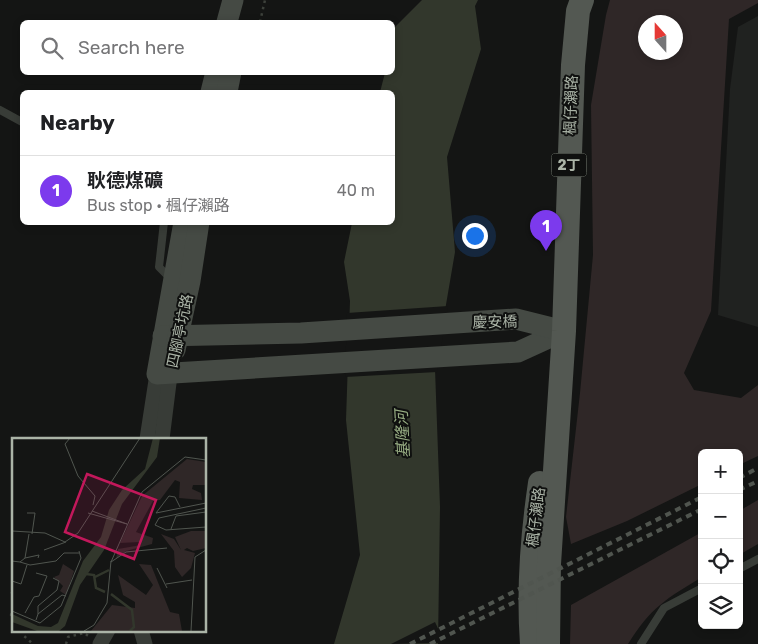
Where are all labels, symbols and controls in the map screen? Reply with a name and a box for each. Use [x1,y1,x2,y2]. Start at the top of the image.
north arrow [638,15,683,60]
search box [20,20,395,75]
icon: search [38,34,66,62]
text: Search here [78,36,185,59]
street label: 楓仔瀨路 [561,75,581,135]
text: Nearby [40,110,115,135]
road number: 2丁 [552,154,586,176]
text: 耿德煤礦 [87,169,163,192]
text: 1 [52,181,60,200]
text: 40 m [337,181,375,200]
text: Bus stop · 楓仔瀨路 [87,196,230,215]
pin: 1 [530,210,562,251]
your location [462,223,488,249]
street label: 四腳亭坑路 [163,292,197,370]
street label: 慶安橋 [472,313,518,331]
water label: 基隆河 [392,407,413,458]
inset map [12,438,206,632]
map controls [698,449,743,629]
button: + [698,449,743,494]
street label: 楓仔瀨路 [523,486,549,548]
button: − [698,494,743,539]
button: locate [698,539,743,584]
button: layers [698,584,743,629]

